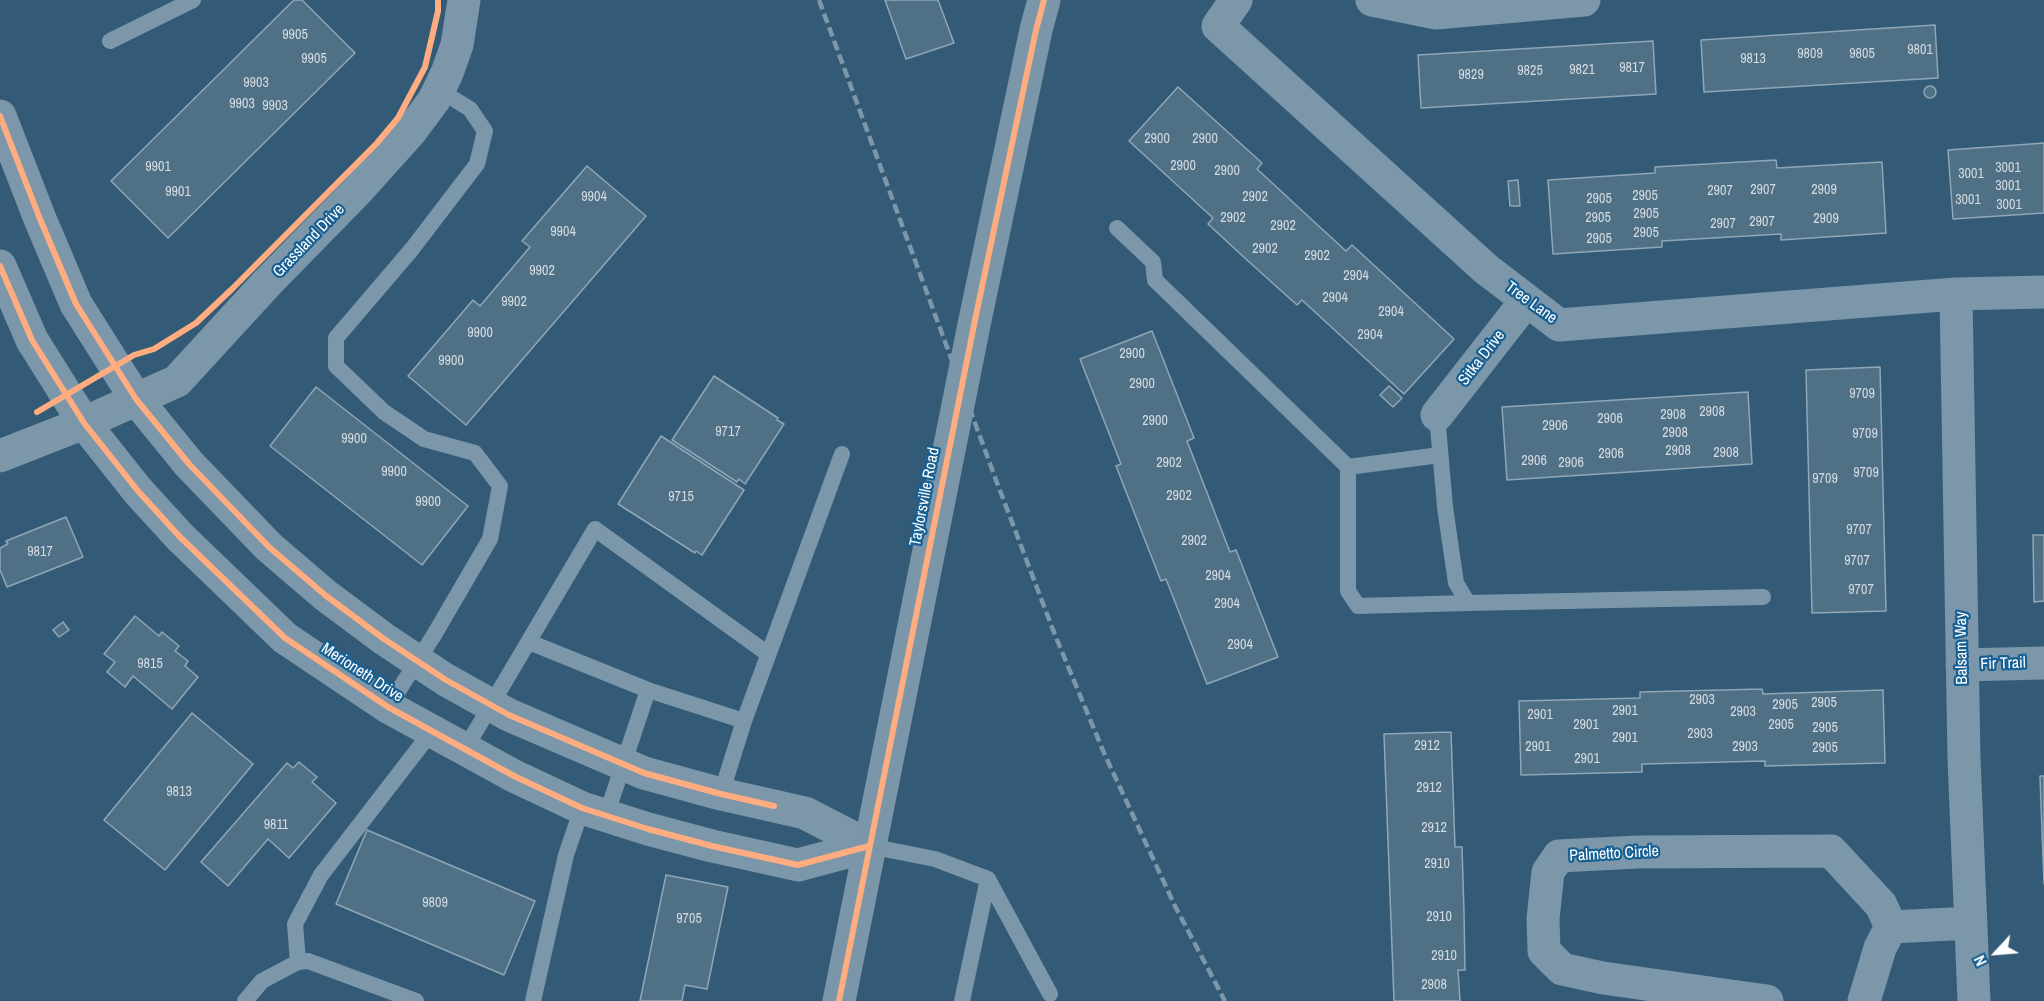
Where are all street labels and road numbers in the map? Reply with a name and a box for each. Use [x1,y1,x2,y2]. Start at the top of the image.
street label: Grassland Drive [269,200,349,282]
street label: Tree Lane [1501,278,1561,328]
street label: Sitka Drive [1454,327,1510,389]
street label: Taylorsville Road [906,446,944,548]
street label: Balsam Way [1952,611,1972,685]
street label: Merioneth Drive [317,639,407,707]
street label: Fir Trail [1980,654,2026,674]
street label: Palmetto Circle [1569,842,1659,866]

